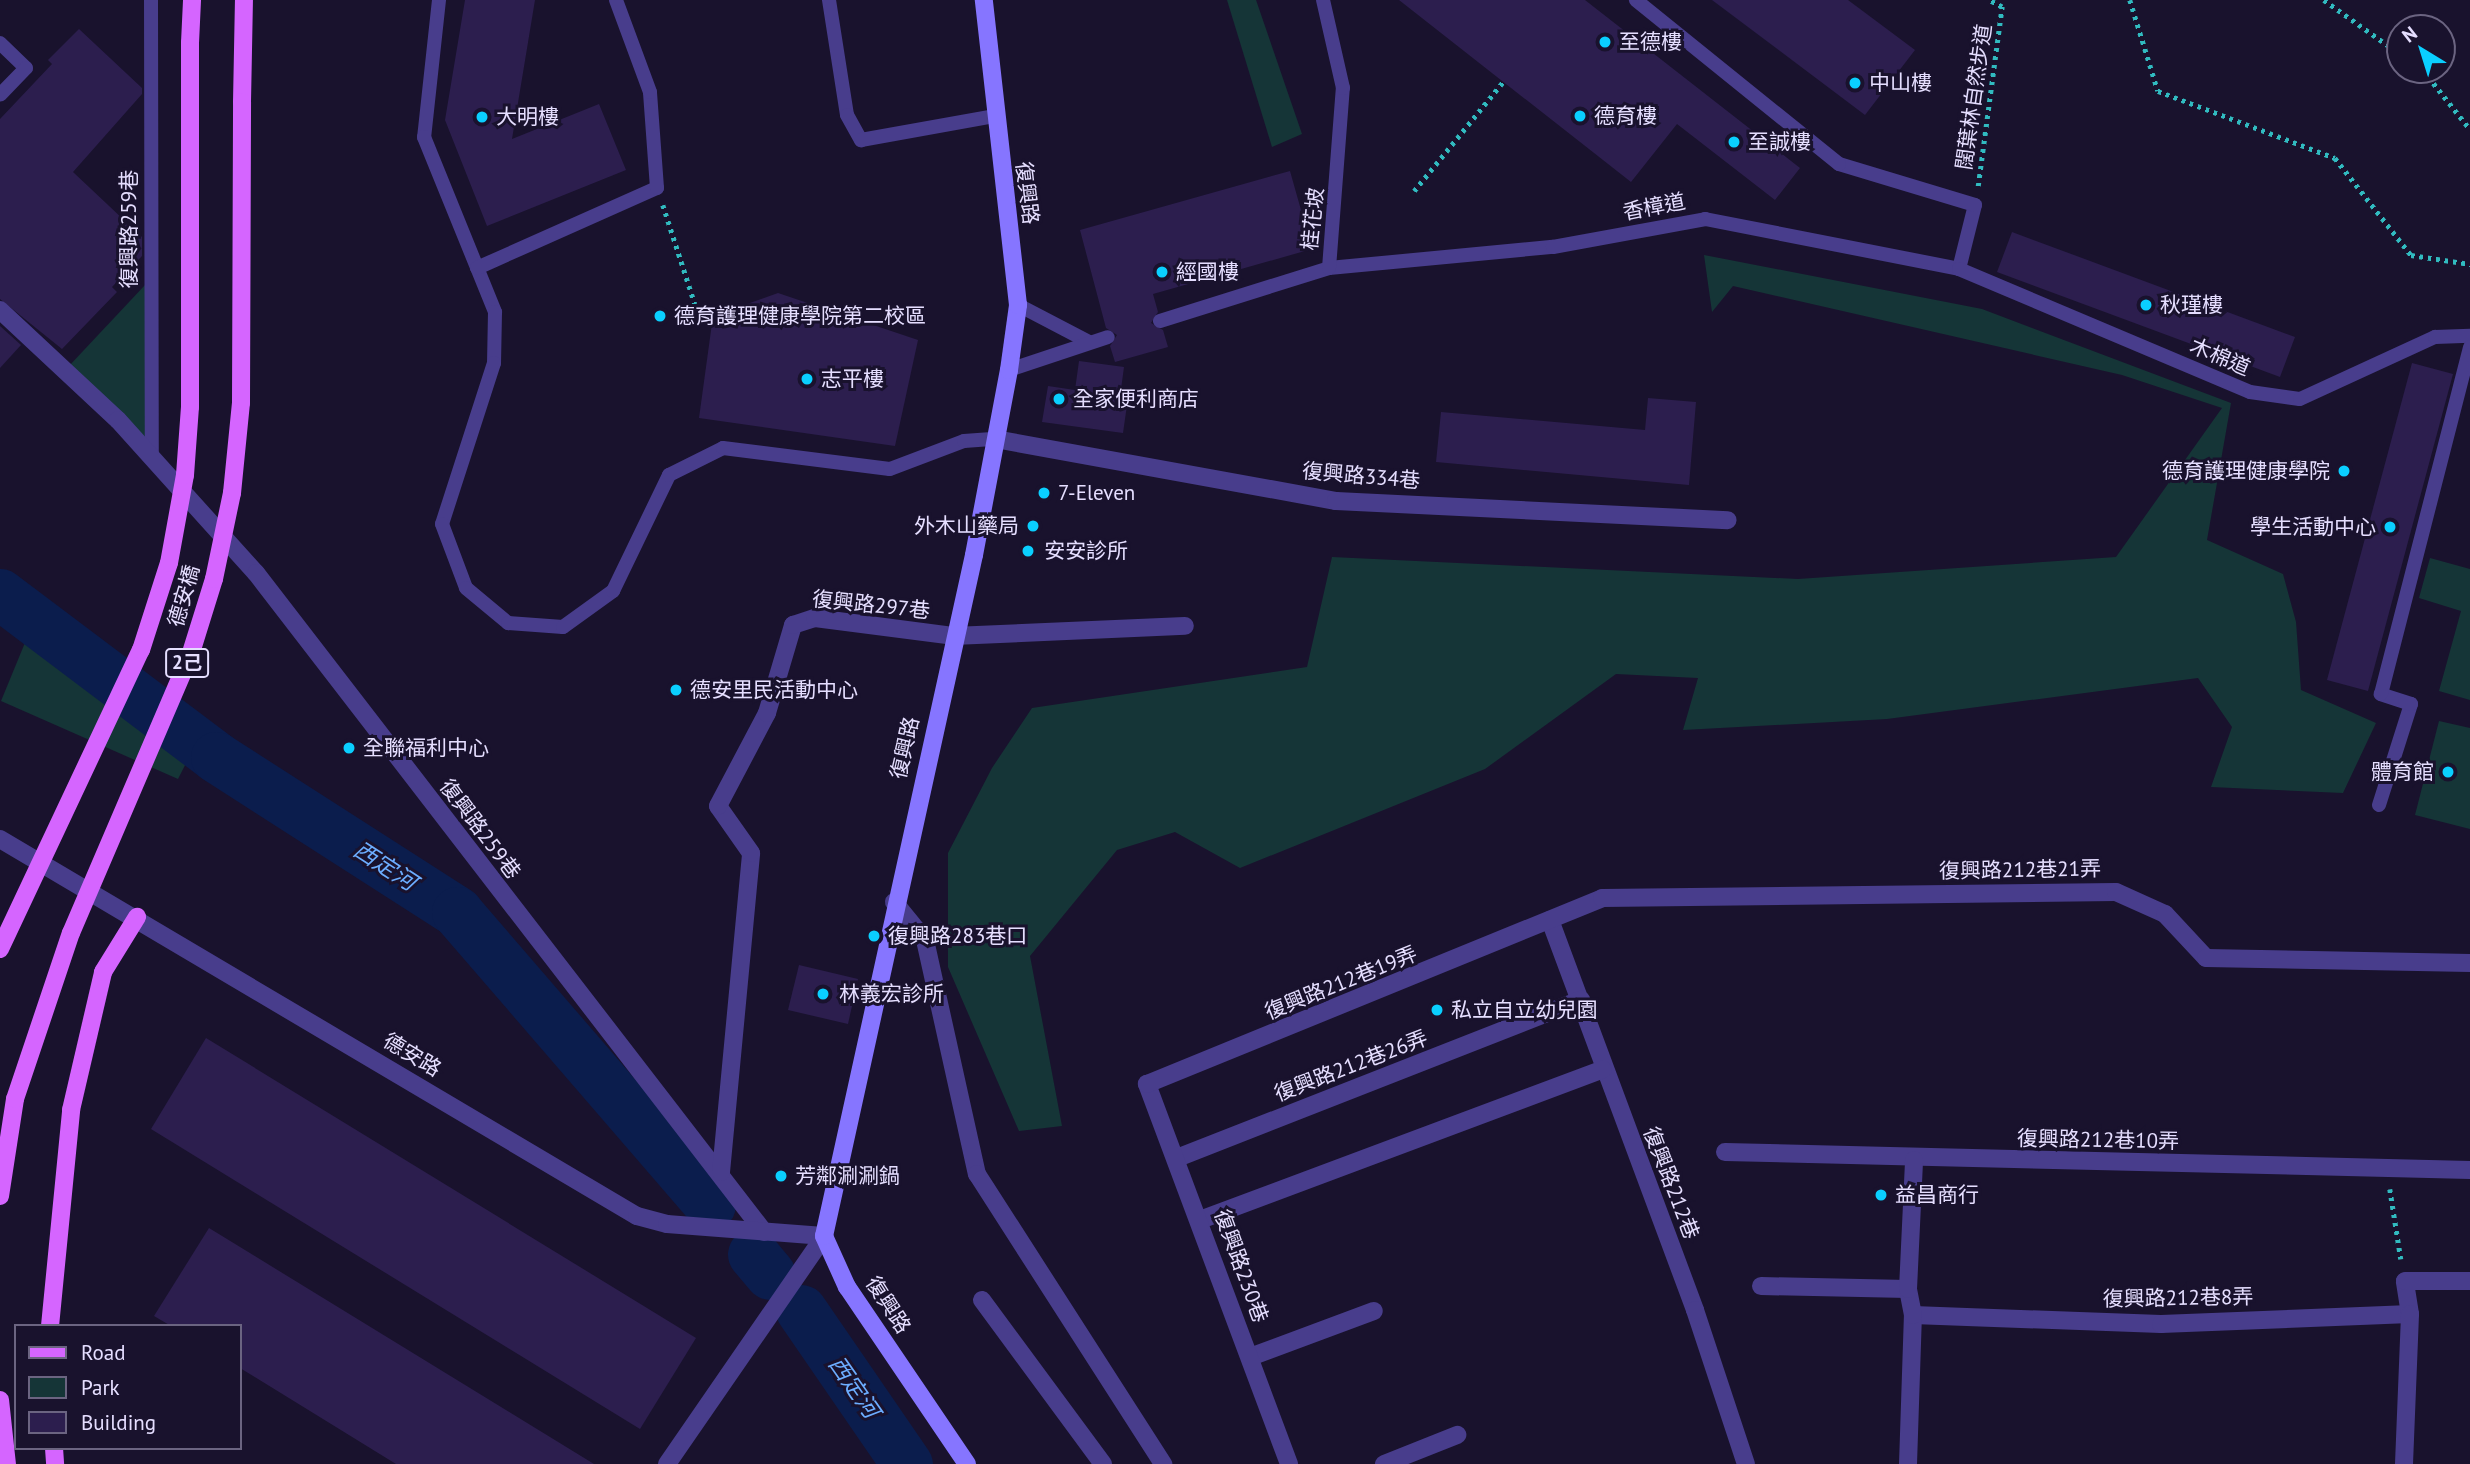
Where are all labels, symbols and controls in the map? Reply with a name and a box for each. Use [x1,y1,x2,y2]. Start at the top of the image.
north arrow [2386,14,2456,84]
text: N [2397,21,2422,47]
street label: 闊葉林自然步道 [1951,22,1997,172]
place label: 至德樓 [1619,29,1682,55]
marker: 至德樓 [1597,34,1613,50]
place label: 中山樓 [1869,70,1932,96]
marker: 中山樓 [1847,75,1863,91]
place label: 德育樓 [1594,103,1657,129]
place label: 大明樓 [496,104,559,130]
marker: 德育樓 [1572,108,1588,124]
marker: 大明樓 [474,109,490,125]
place label: 至誠樓 [1748,129,1811,155]
marker: 至誠樓 [1726,134,1742,150]
street label: 復興路 [1011,160,1043,226]
street label: 復興路259巷 [116,170,142,288]
street label: 桂花坡 [1297,186,1329,252]
street label: 香樟道 [1621,189,1687,225]
place label: 經國樓 [1176,259,1239,285]
marker: 經國樓 [1154,264,1170,280]
place label: 秋瑾樓 [2160,292,2223,318]
marker: 秋瑾樓 [2138,297,2154,313]
place label: 德育護理健康學院第二校區 [674,303,926,329]
marker: 德育護理健康學院第二校區 [652,308,668,324]
street label: 木棉道 [2186,333,2254,381]
place label: 志平樓 [821,366,884,392]
marker: 志平樓 [799,371,815,387]
place label: 全家便利商店 [1073,386,1199,412]
marker: 全家便利商店 [1051,391,1067,407]
street label: 復興路334巷 [1301,458,1421,494]
place label: 德育護理健康學院 [2162,458,2330,484]
marker: 德育護理健康學院 [2336,463,2352,479]
place label: 7-Eleven [1058,480,1135,506]
marker: 7-Eleven [1036,485,1052,501]
place label: 外木山藥局 [914,513,1019,539]
place label: 學生活動中心 [2250,514,2376,540]
marker: 外木山藥局 [1025,518,1041,534]
marker: 學生活動中心 [2382,519,2398,535]
place label: 安安診所 [1044,538,1128,564]
marker: 安安診所 [1018,541,1038,561]
street label: 德安橋 [163,562,205,630]
street label: 復興路297巷 [811,586,931,624]
road number: 2己 [164,648,210,678]
place label: 德安里民活動中心 [690,677,858,703]
marker: 德安里民活動中心 [668,682,684,698]
street label: 復興路 [886,714,924,782]
place label: 全聯福利中心 [363,735,489,761]
marker: 全聯福利中心 [341,740,357,756]
place label: 體育館 [2371,759,2434,785]
marker: 體育館 [2440,764,2456,780]
street label: 復興路259巷 [434,774,526,884]
water label: 西定河 [349,836,421,896]
street label: 復興路212巷21弄 [1939,856,2101,884]
place label: 復興路283巷口 [888,923,1027,949]
marker: 復興路283巷口 [866,928,882,944]
street label: 復興路212巷19弄 [1261,941,1421,1025]
place label: 林義宏診所 [839,981,944,1007]
marker: 林義宏診所 [813,984,833,1004]
place label: 私立自立幼兒園 [1451,997,1598,1023]
marker: 私立自立幼兒園 [1429,1002,1445,1018]
street label: 復興路212巷26弄 [1271,1025,1431,1107]
street label: 德安路 [379,1028,445,1082]
street label: 復興路212巷 [1638,1123,1704,1243]
street label: 復興路212巷10弄 [2017,1126,2179,1154]
place label: 芳鄰涮涮鍋 [795,1163,900,1189]
marker: 芳鄰涮涮鍋 [773,1168,789,1184]
place label: 益昌商行 [1895,1182,1979,1208]
marker: 益昌商行 [1873,1187,1889,1203]
street label: 復興路230巷 [1209,1206,1273,1326]
street label: 復興路 [860,1272,916,1338]
street label: 復興路212巷8弄 [2102,1284,2254,1312]
legend [14,1324,242,1450]
text: Road [81,1339,125,1366]
water label: 西定河 [823,1351,885,1423]
text: Park [81,1374,120,1401]
text: Building [81,1409,156,1436]

